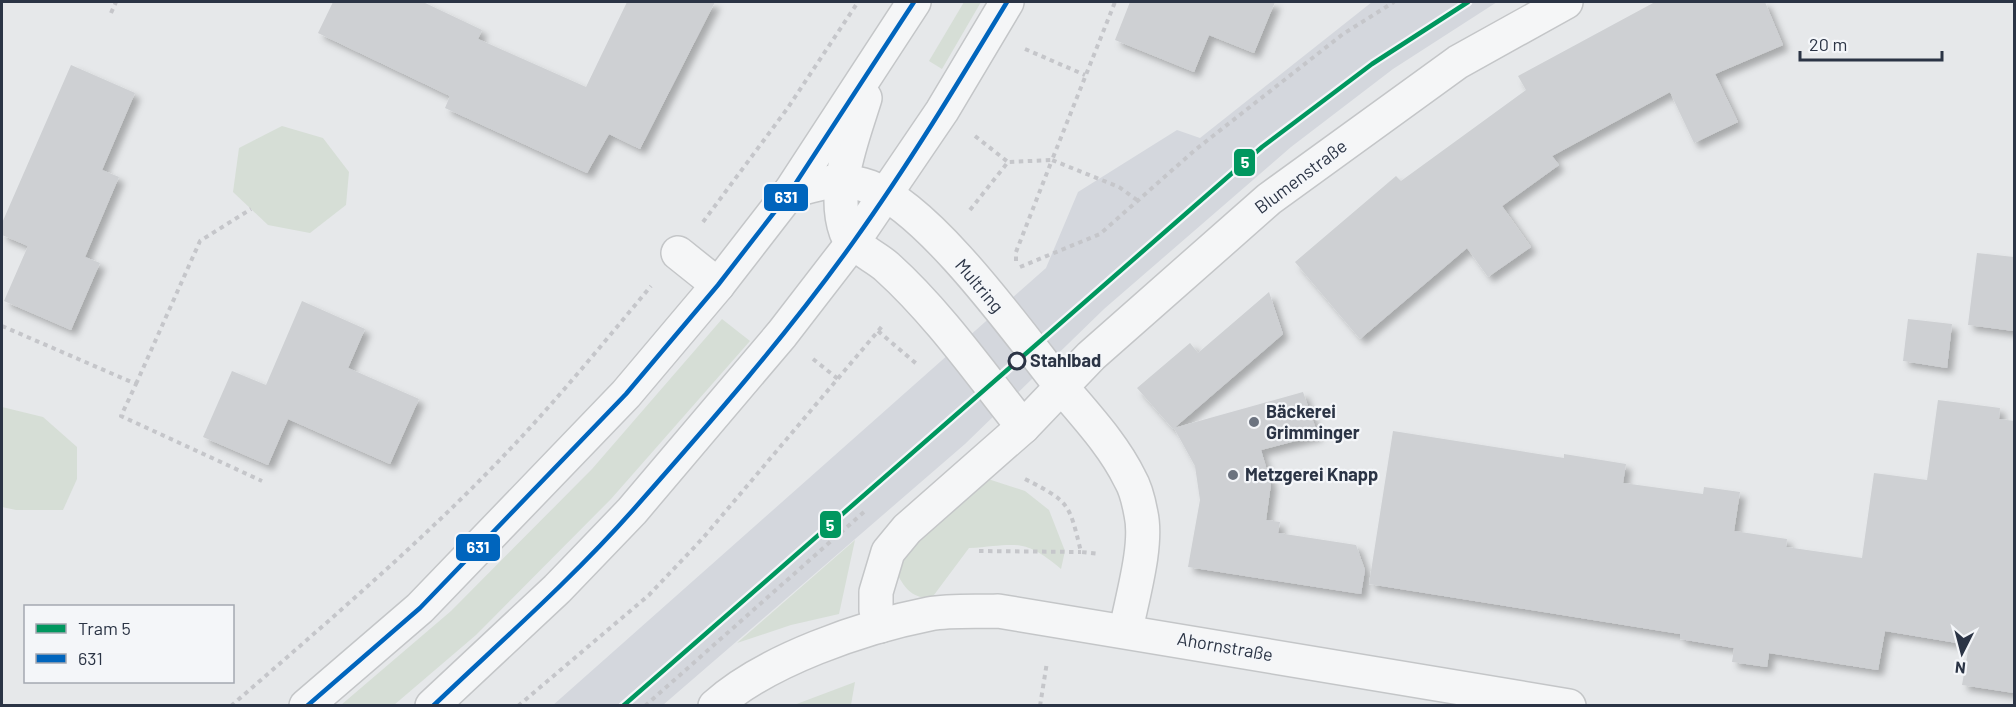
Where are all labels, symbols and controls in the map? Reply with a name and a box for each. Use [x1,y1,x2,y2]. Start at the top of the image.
scale bar [1800,24,1942,62]
text: 20 m [1809,33,1847,55]
street label: Blumenstraße [1250,134,1351,218]
line badge: 5 [1233,148,1256,177]
text: 5 [1241,152,1250,171]
line badge: 631 [763,183,809,212]
text: 631 [775,187,797,206]
street label: Multring [951,254,1009,317]
place label: Stahlbad [1030,349,1101,371]
marker: Stahlbad [1008,352,1026,370]
place label: Bäckerei Grimminger [1266,400,1360,443]
marker: Bäckerei Grimminger [1247,415,1261,429]
place label: Metzgerei Knapp [1245,463,1378,485]
marker: Metzgerei Knapp [1226,468,1240,482]
line badge: 5 [819,510,842,539]
text: 5 [826,515,835,534]
line badge: 631 [455,533,501,562]
text: 631 [467,537,489,556]
legend [24,605,234,683]
text: Tram 5 [78,617,131,639]
north arrow [1932,623,1992,683]
street label: Ahornstraße [1175,627,1275,665]
text: 631 [78,647,103,669]
text: N [1954,658,1967,678]

